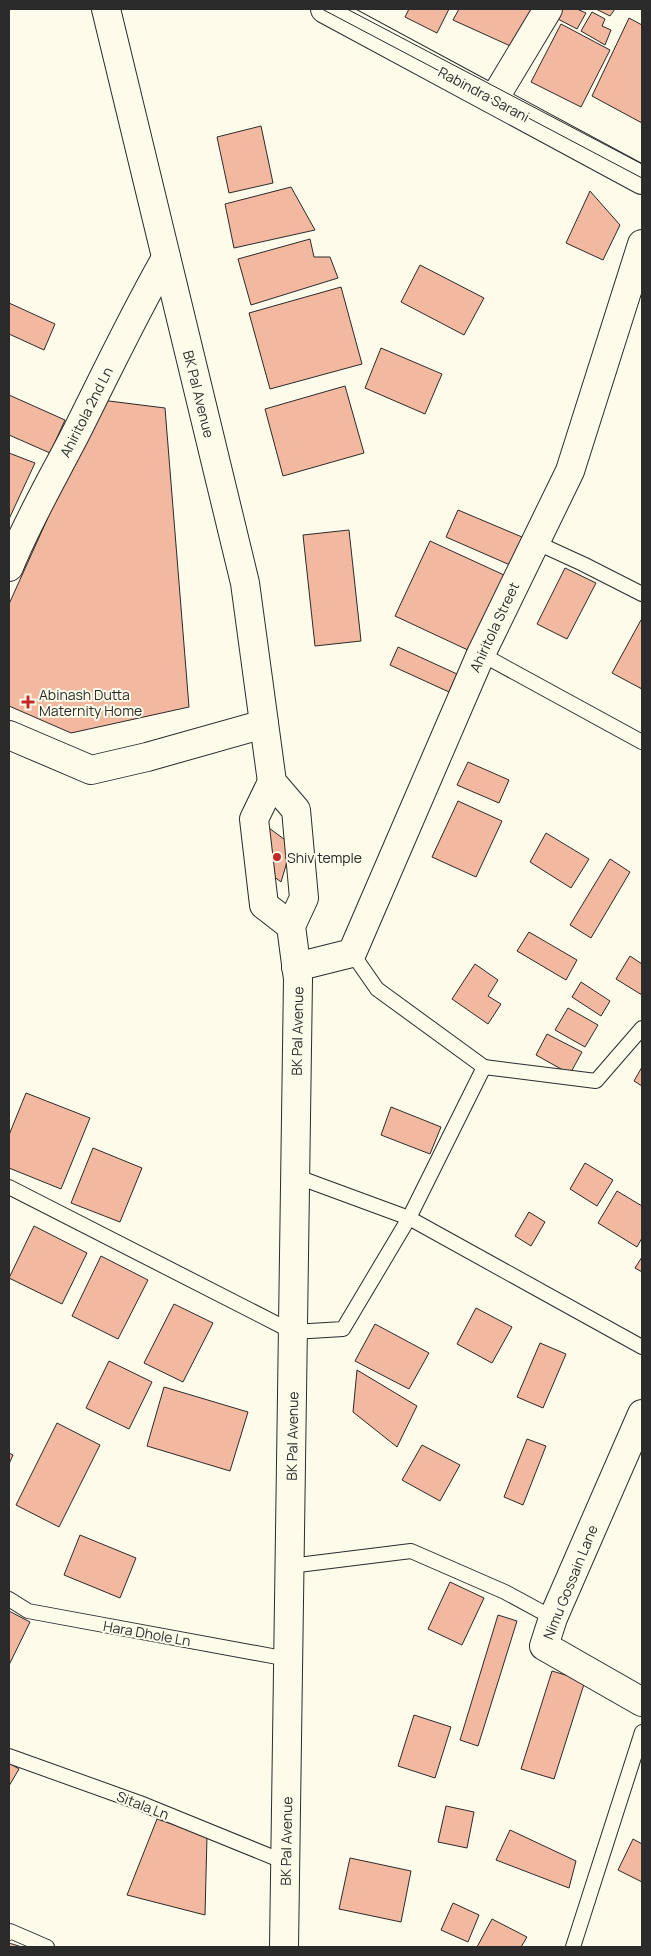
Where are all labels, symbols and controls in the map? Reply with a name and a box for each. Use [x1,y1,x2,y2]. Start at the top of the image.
street label: Rabindra Sarani [435,62,533,126]
street label: BK Pal Avenue [179,348,219,440]
street label: Ahiritola 2nd Ln [55,364,117,460]
street label: Ahiritola Street [465,579,523,675]
place label: Abinash Dutta Maternity Home [39,685,142,720]
marker: Abinash Dutta Maternity Home [21,695,35,709]
place label: Shiv temple [287,848,362,867]
marker: Shiv temple [271,851,283,863]
street label: BK Pal Avenue [287,986,307,1076]
street label: BK Pal Avenue [282,1391,302,1481]
street label: Nimu Gossain Lane [538,1522,602,1642]
street label: Hara Dhole Ln [102,1616,192,1650]
street label: Sitala Ln [114,1786,172,1824]
street label: BK Pal Avenue [276,1796,296,1886]

